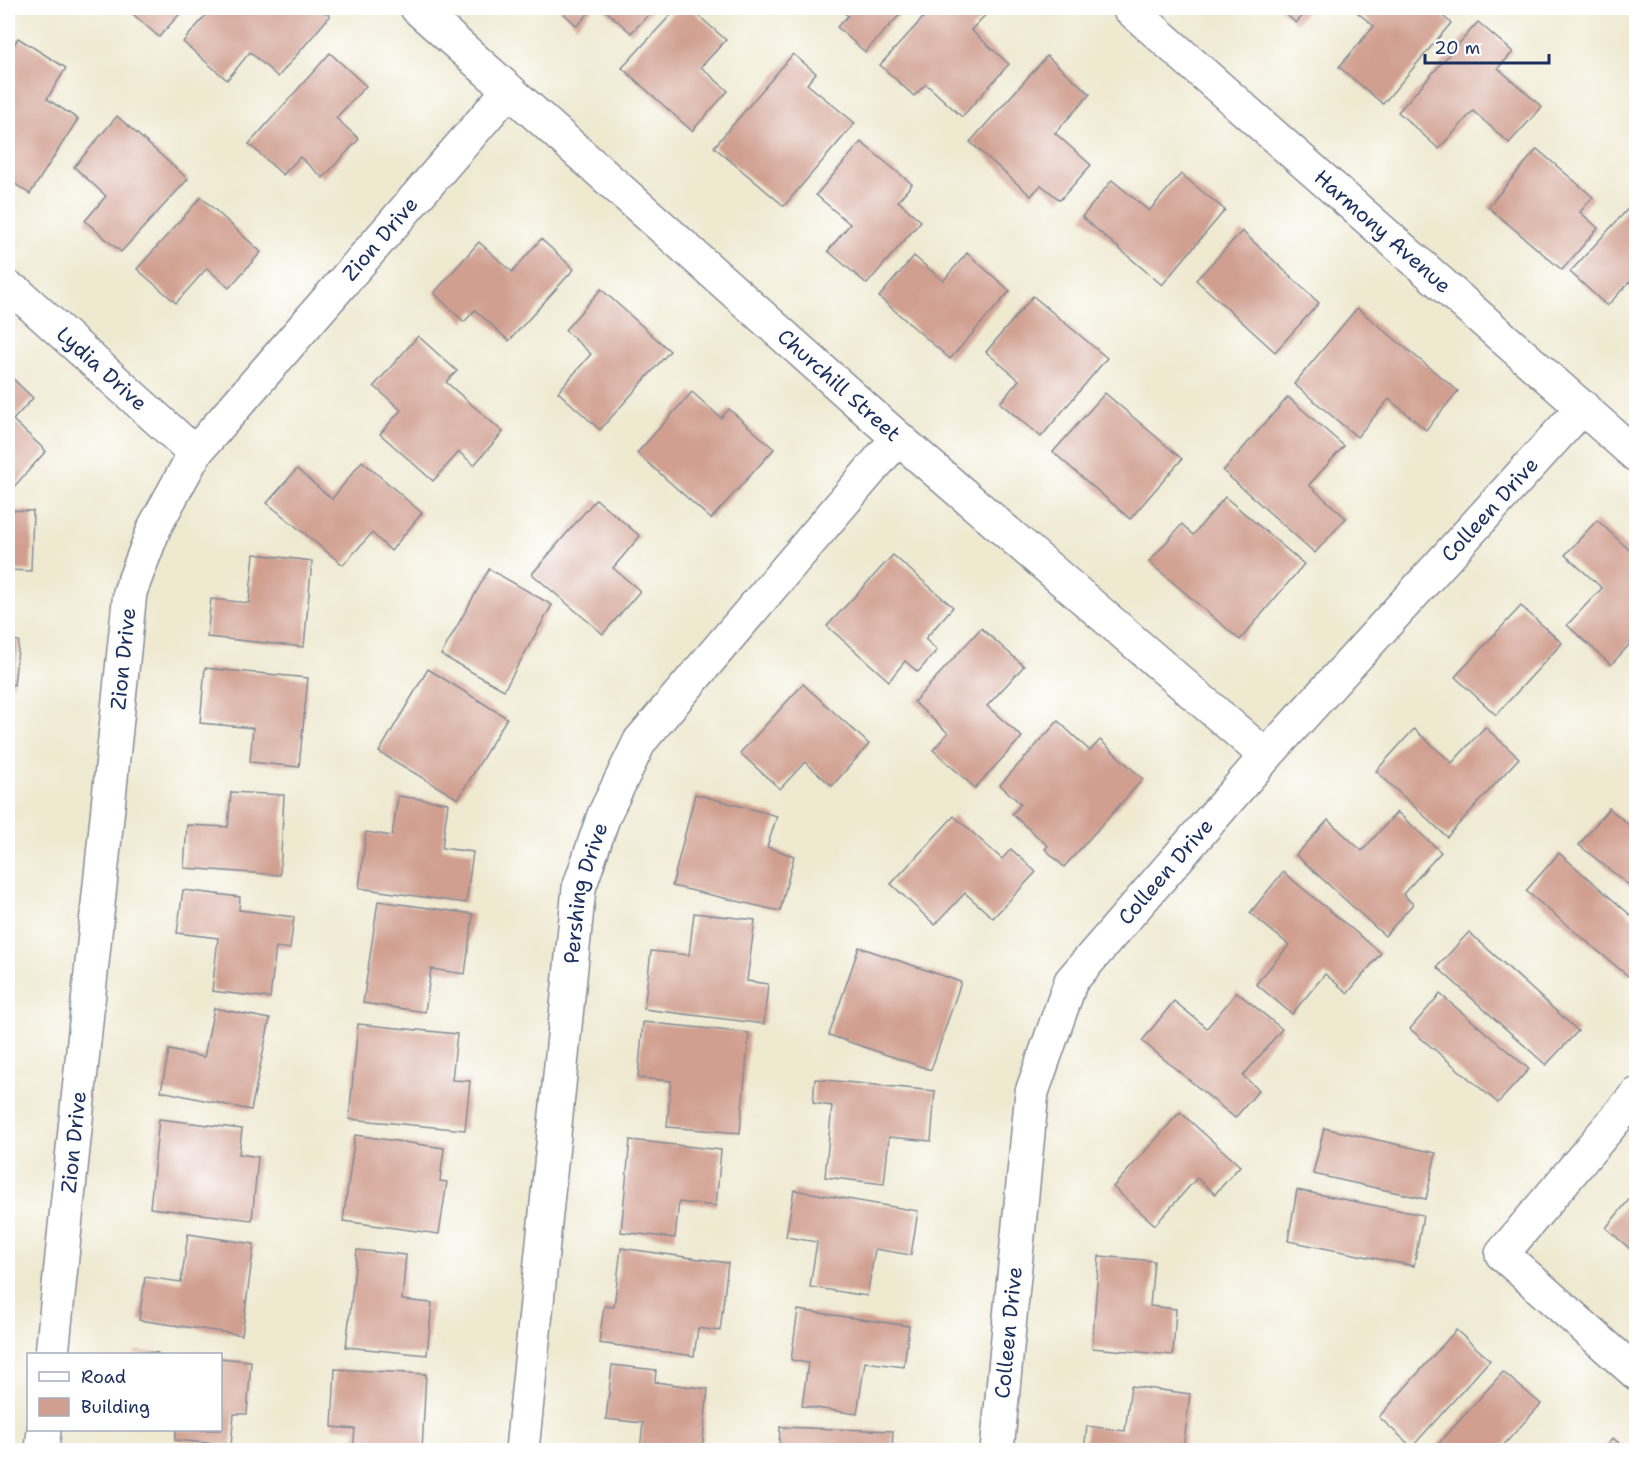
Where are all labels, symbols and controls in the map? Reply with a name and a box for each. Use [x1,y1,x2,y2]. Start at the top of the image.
scale bar [1425,27,1550,65]
text: 20 m [1434,36,1480,60]
street label: Harmony Avenue [1308,164,1457,300]
street label: Zion Drive [336,191,424,287]
street label: Lydia Drive [50,320,153,417]
street label: Churchill Street [771,323,907,448]
street label: Colleen Drive [1435,451,1545,568]
street label: Zion Drive [104,606,142,711]
street label: Colleen Drive [1112,812,1220,931]
street label: Pershing Drive [557,819,614,965]
street label: Zion Drive [55,1090,93,1195]
street label: Colleen Drive [988,1265,1029,1400]
legend [27,1353,222,1431]
text: Road [81,1365,126,1389]
text: Building [81,1395,150,1419]

